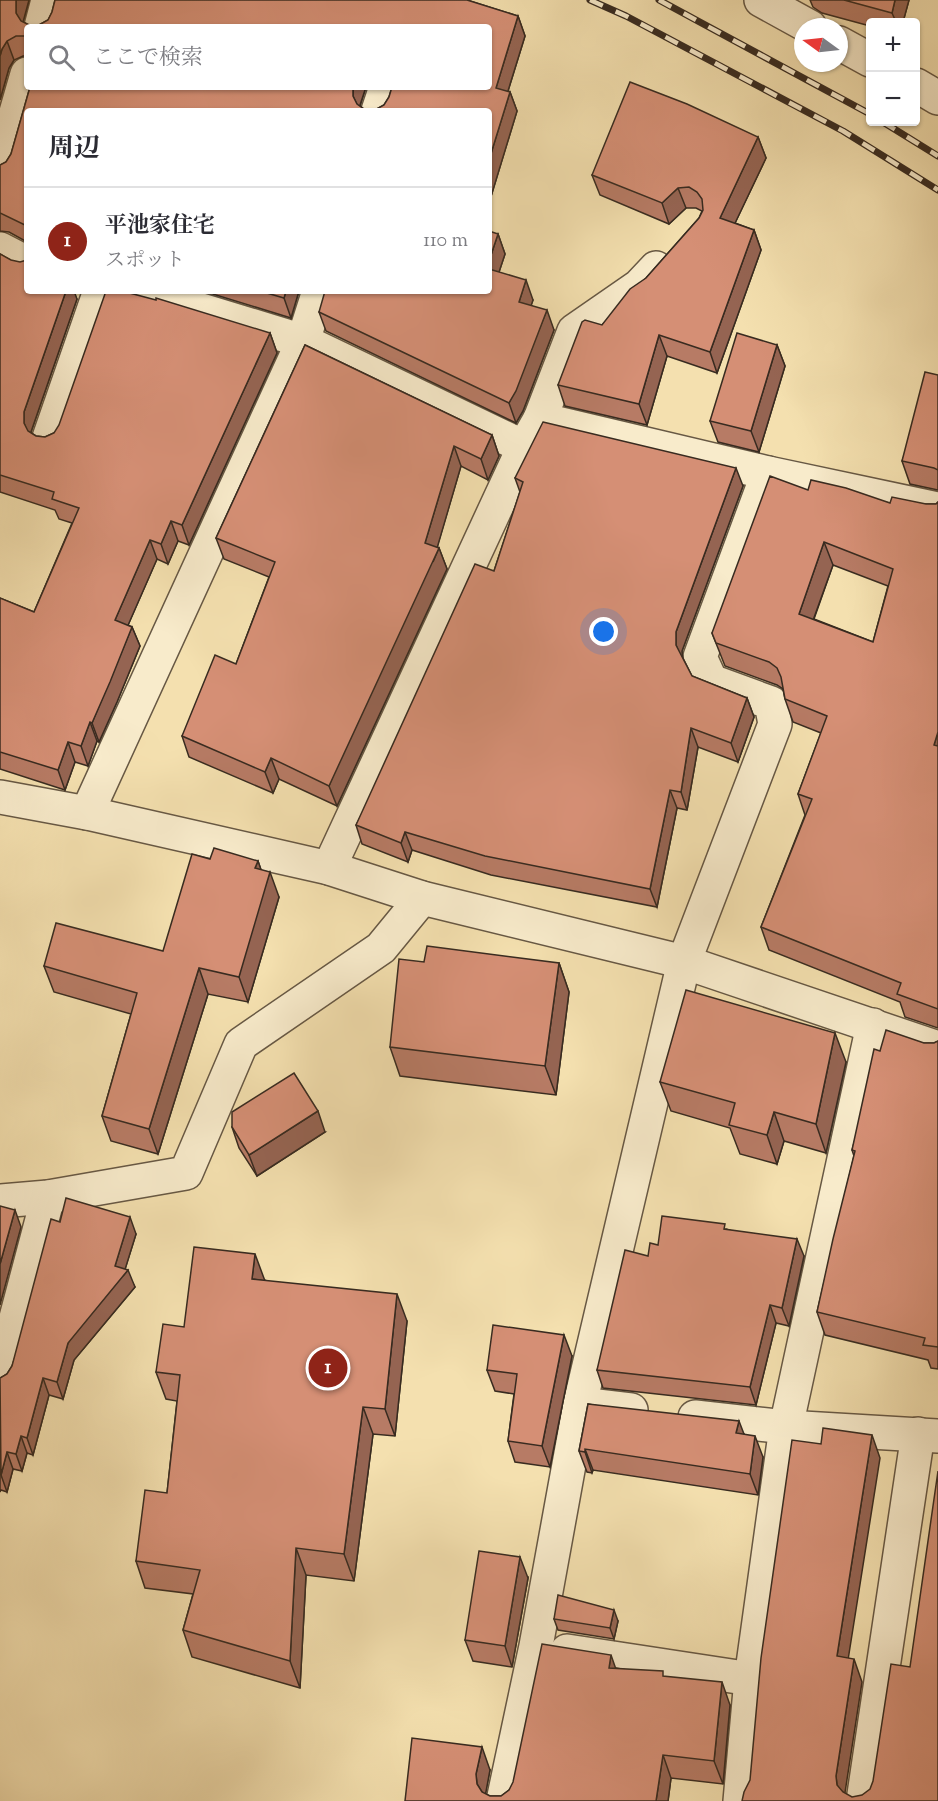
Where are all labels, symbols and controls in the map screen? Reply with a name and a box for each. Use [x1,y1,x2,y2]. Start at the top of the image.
north arrow [794,18,848,72]
map controls [866,18,920,126]
button: + [866,18,920,72]
search box [24,24,492,90]
icon: search [45,41,78,74]
text: ここで検索 [93,43,203,75]
button: − [866,72,920,126]
text: 周辺 [48,131,100,168]
text: 平池家住宅 [105,211,215,243]
text: 1 [64,227,71,256]
text: 110 m [423,227,468,256]
text: スポット [105,247,185,276]
your location [589,617,618,646]
pin: 1 [308,1346,348,1390]

